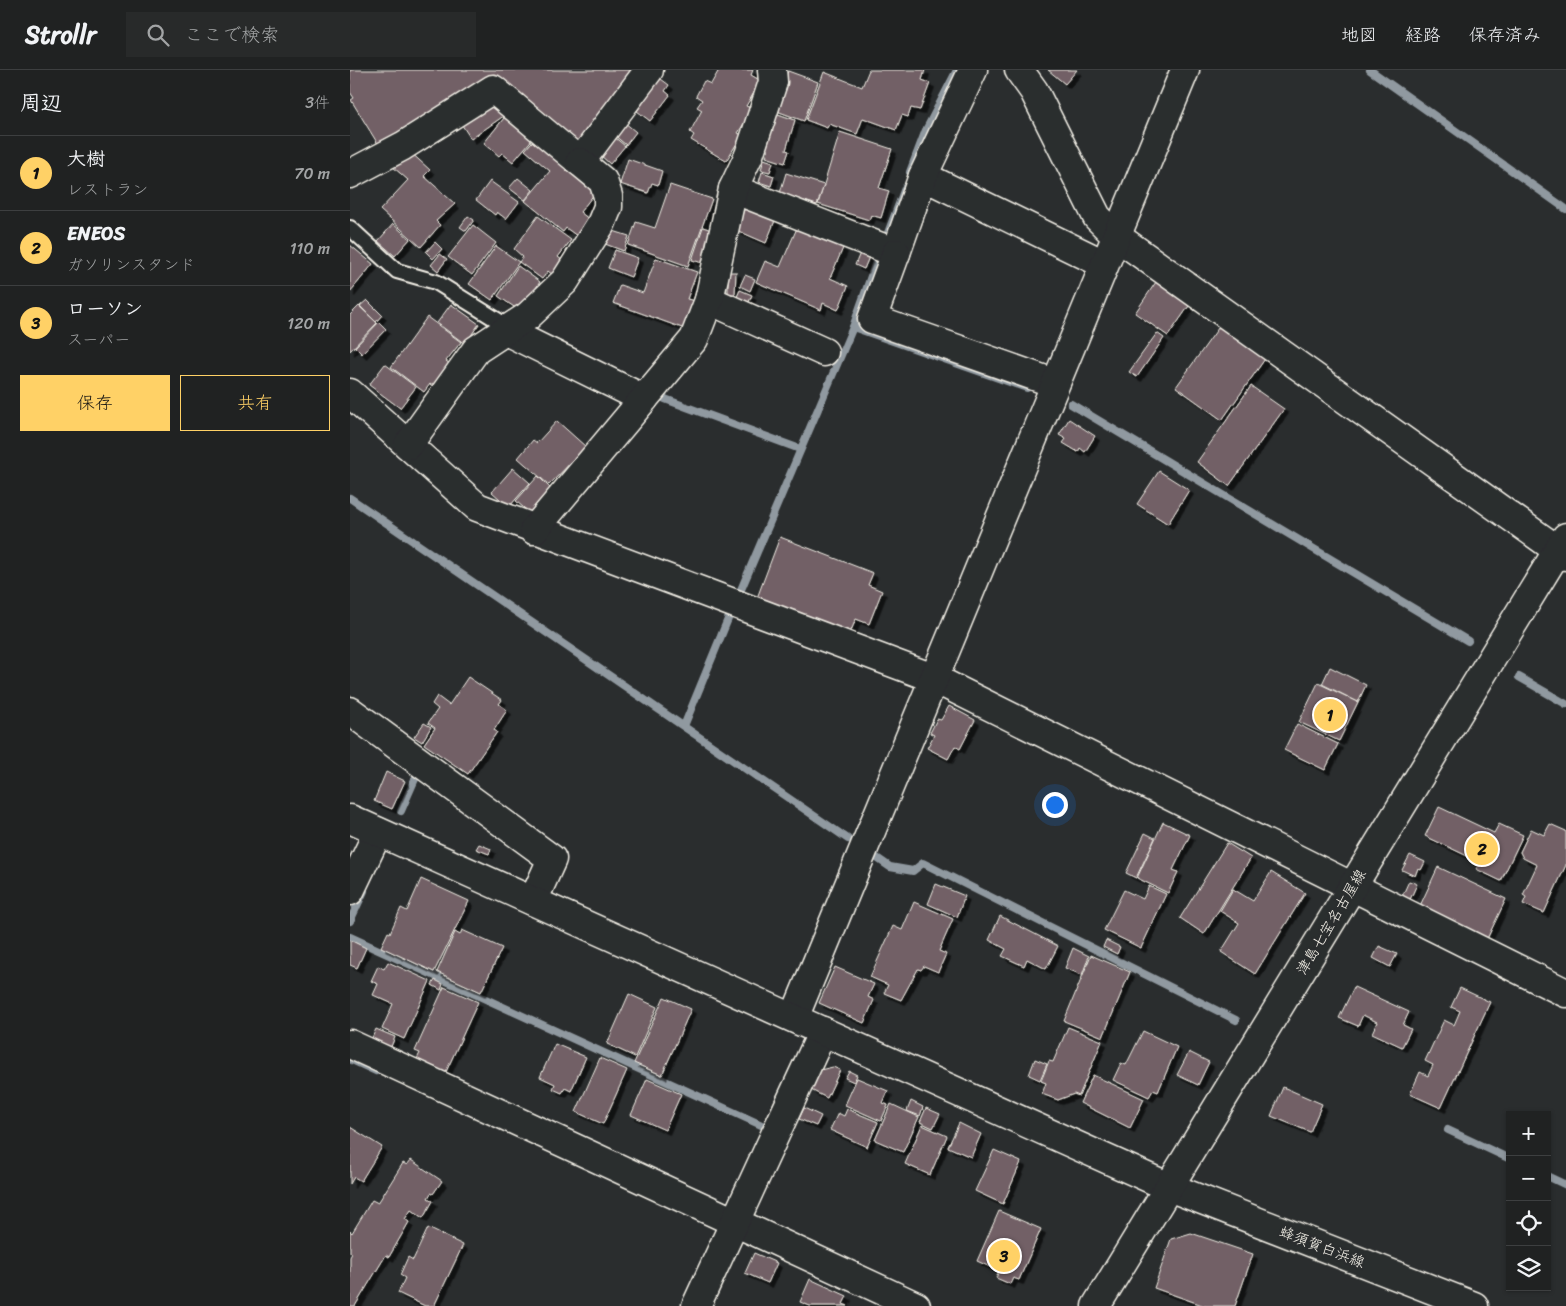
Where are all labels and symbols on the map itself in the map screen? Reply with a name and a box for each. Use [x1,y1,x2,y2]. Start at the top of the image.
pin: 1 [1314,696,1346,734]
your location [1042,792,1068,818]
pin: 2 [1466,830,1498,868]
street label: 津島七宝名古屋線 [1289,864,1373,980]
street label: 蜂須賀白浜線 [1275,1219,1369,1275]
pin: 3 [988,1237,1020,1275]

